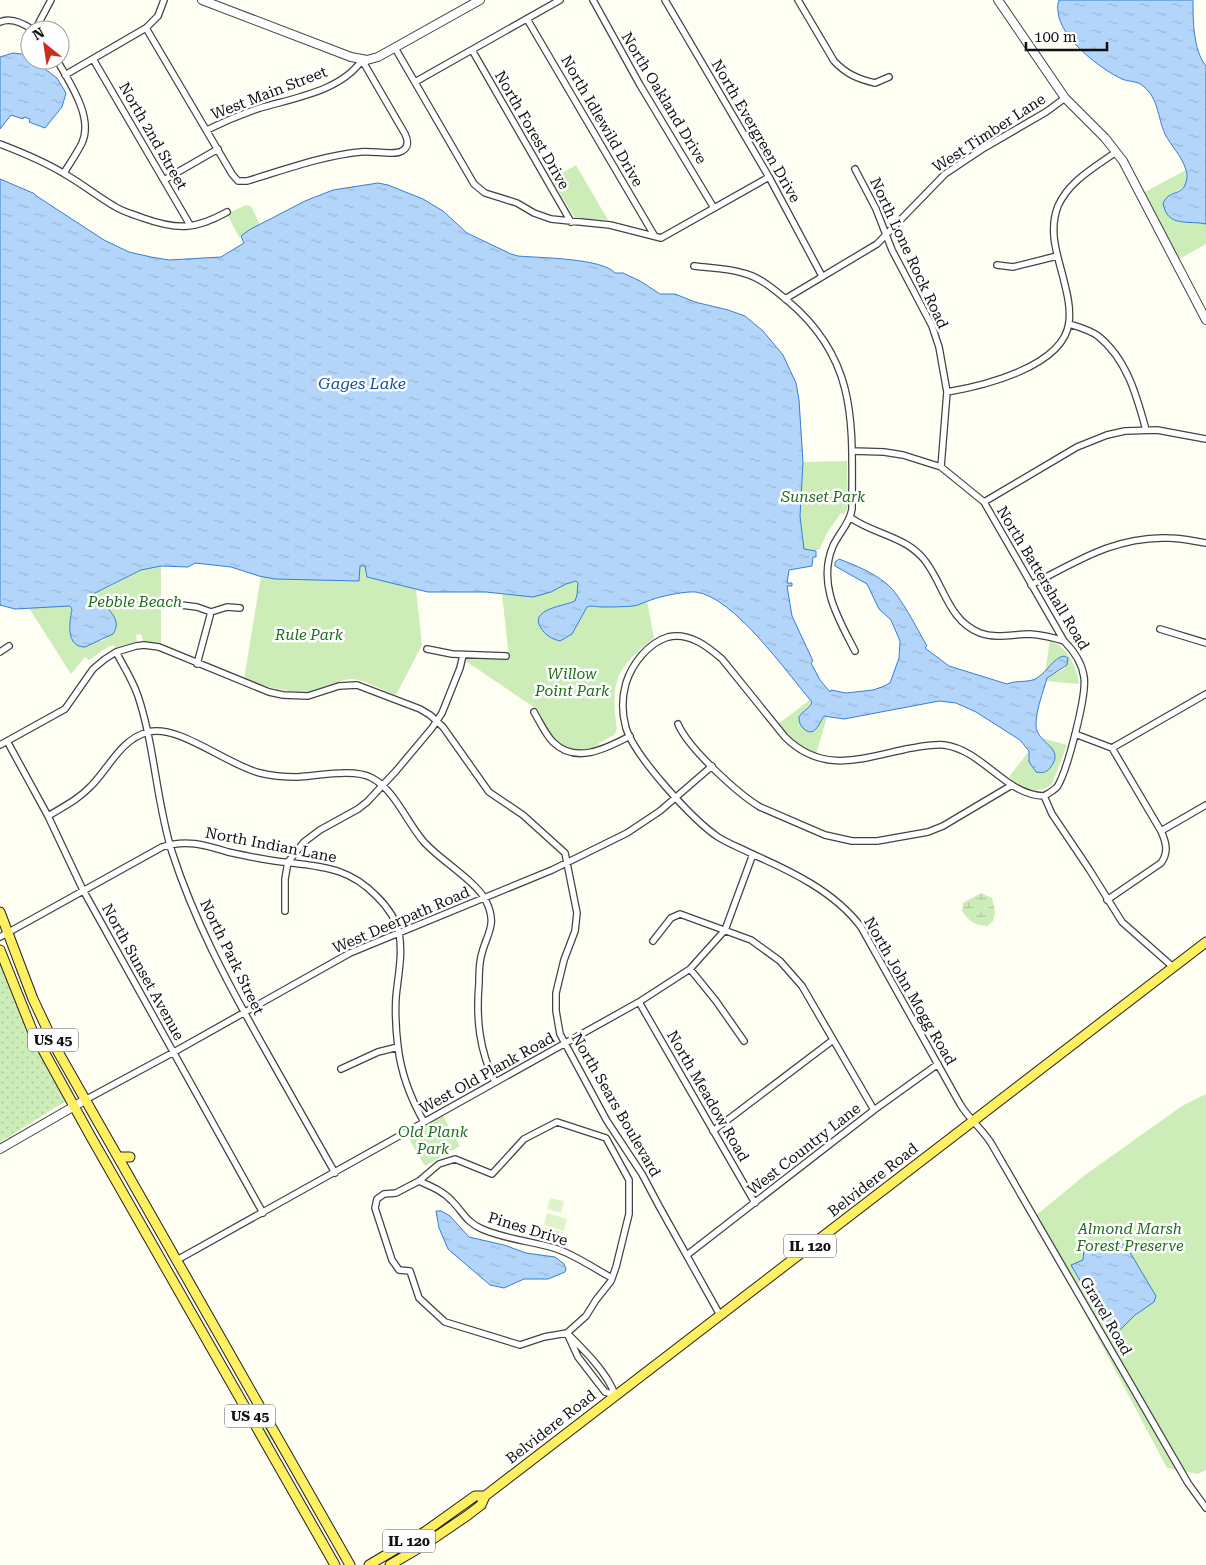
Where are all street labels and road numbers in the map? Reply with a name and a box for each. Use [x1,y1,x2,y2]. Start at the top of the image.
street label: North Oakland Drive [617,29,711,167]
street label: North Idlewild Drive [557,52,647,190]
street label: North Evergreen Drive [708,56,804,206]
street label: West Main Street [208,62,330,123]
street label: North Forest Drive [491,67,573,193]
street label: North 2nd Street [115,79,191,193]
street label: West Timber Lane [929,90,1049,176]
street label: North Lone Rock Road [866,175,952,332]
street label: North Battershall Road [993,503,1093,654]
street label: North Indian Lane [204,823,338,867]
street label: West Deerpath Road [330,883,473,957]
street label: North Park Street [196,896,268,1018]
street label: North Sunset Avenue [98,901,188,1043]
street label: North John Mogg Road [860,914,960,1069]
street label: North Meadow Road [663,1027,753,1165]
road number: US 45 [28,1028,78,1052]
street label: West Old Plank Road [417,1028,558,1118]
street label: North Sears Boulevard [567,1030,665,1180]
street label: West Country Lane [744,1099,864,1199]
street label: Belvidere Road [824,1139,922,1221]
street label: Pines Drive [486,1208,570,1250]
road number: IL 120 [784,1234,836,1258]
street label: Gravel Road [1076,1274,1136,1359]
street label: Belvidere Road [502,1386,600,1468]
road number: US 45 [225,1404,275,1428]
road number: IL 120 [383,1530,435,1552]

